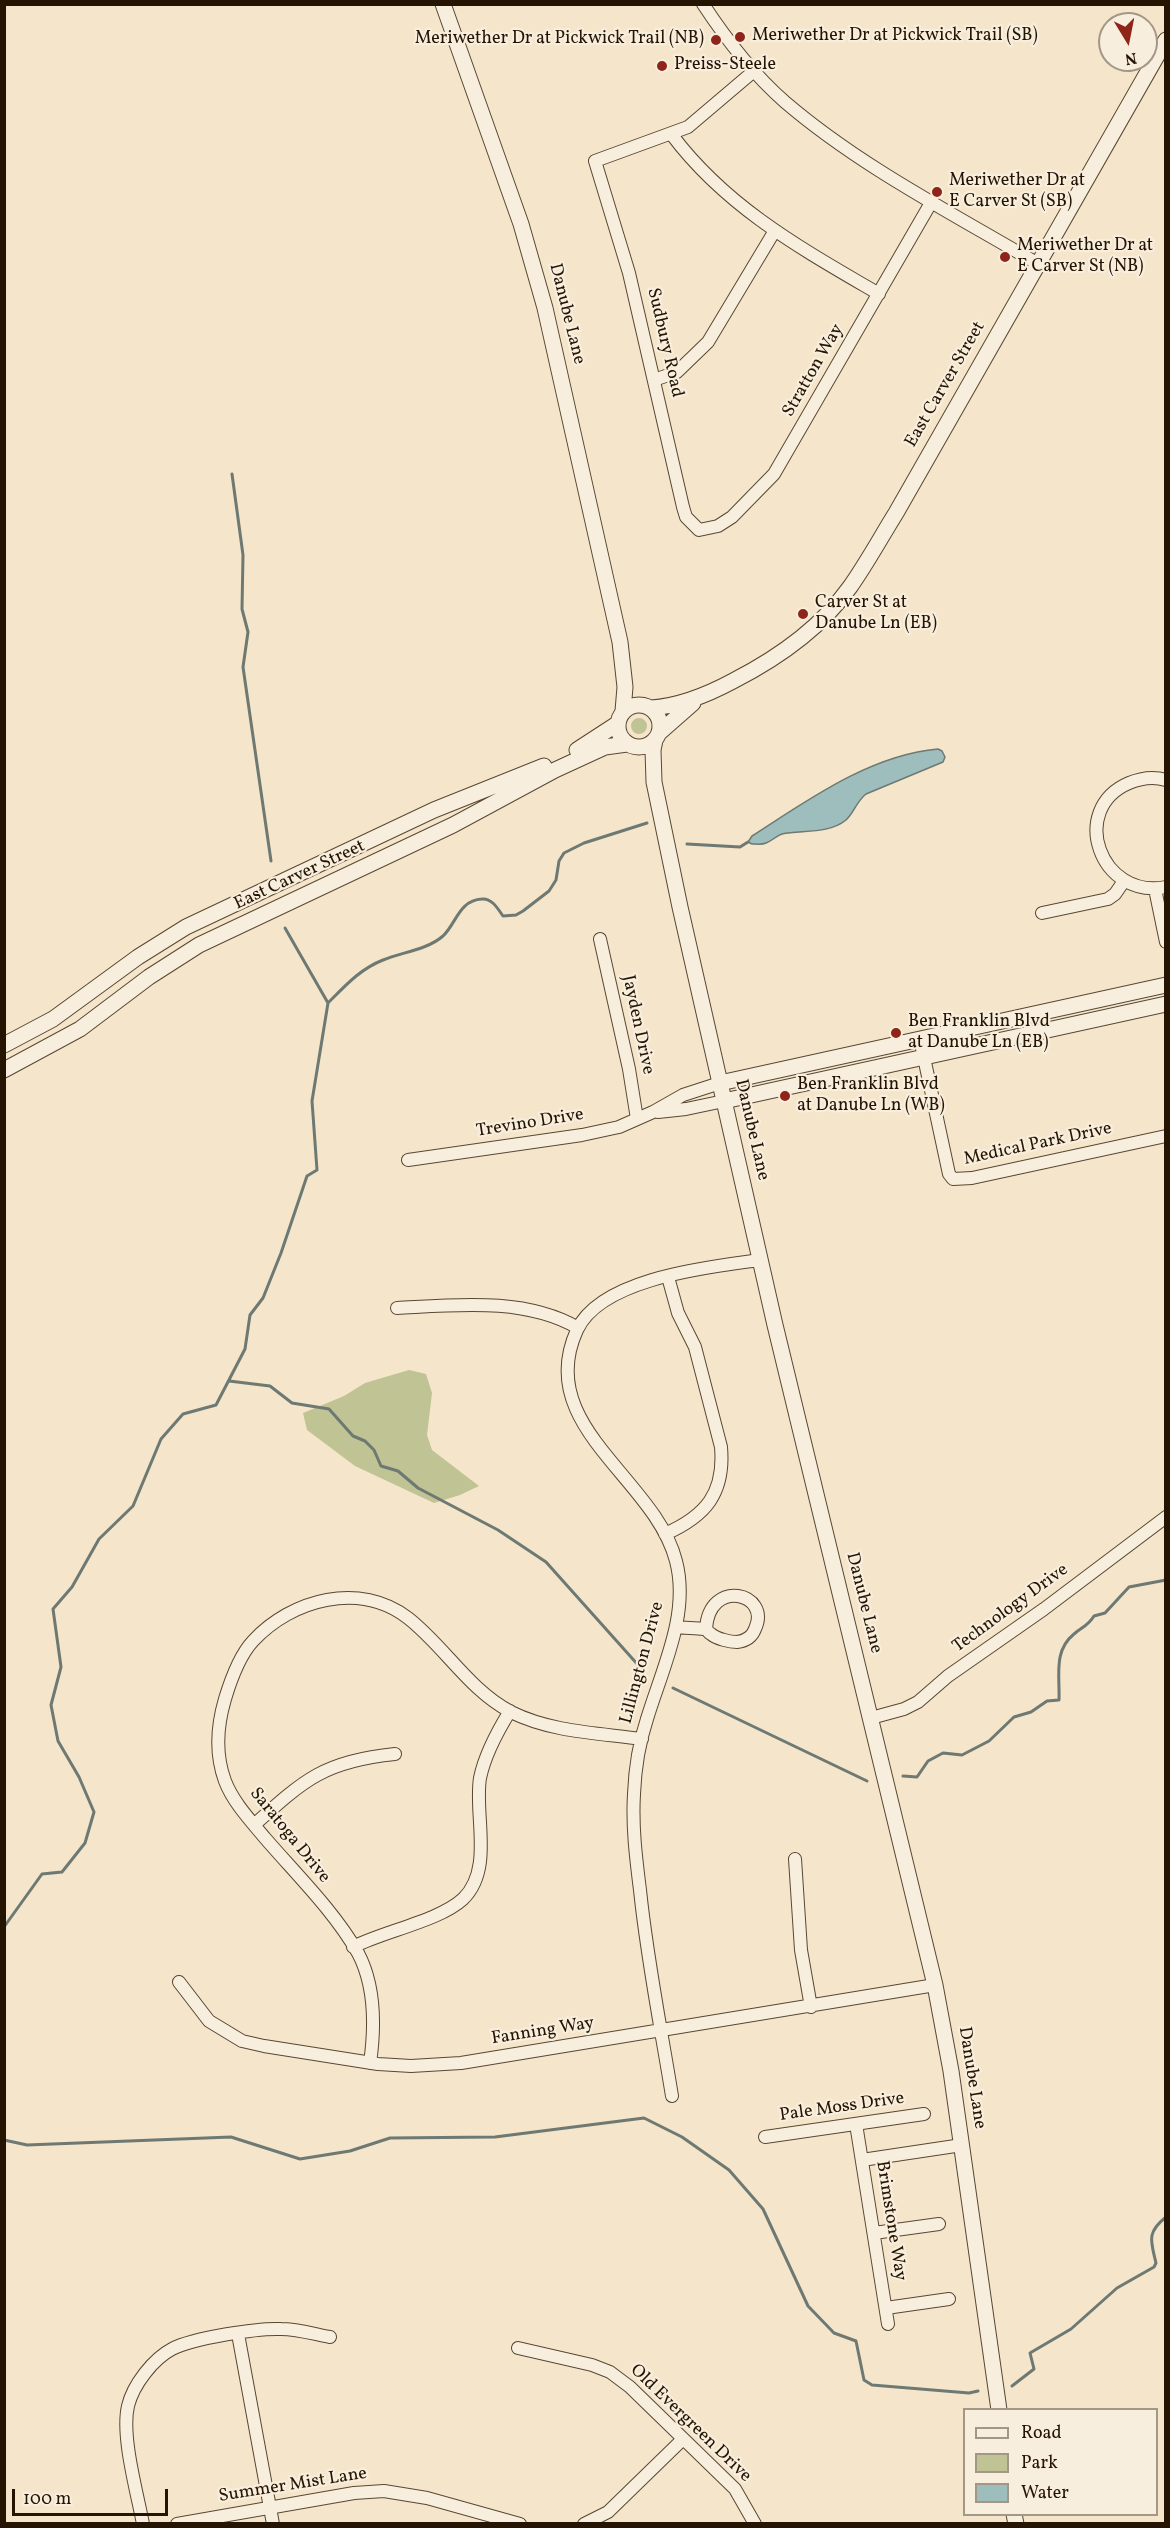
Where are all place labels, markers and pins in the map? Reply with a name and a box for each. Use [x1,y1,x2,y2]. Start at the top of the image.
place label: Meriwether Dr at Pickwick Trail (SB) [752,26,1038,48]
place label: Meriwether Dr at Pickwick Trail (NB) [415,29,704,51]
marker: Meriwether Dr at Pickwick Trail (SB) [733,30,747,44]
marker: Meriwether Dr at Pickwick Trail (NB) [709,33,723,47]
place label: Preiss-Steele [674,55,776,77]
marker: Preiss-Steele [655,59,669,73]
place label: Meriwether Dr at E Carver St (SB) [949,171,1085,213]
marker: Meriwether Dr at E Carver St (SB) [930,185,944,199]
place label: Meriwether Dr at E Carver St (NB) [1017,236,1153,278]
marker: Meriwether Dr at E Carver St (NB) [998,250,1012,264]
place label: Carver St at Danube Ln (EB) [815,593,937,636]
marker: Carver St at Danube Ln (EB) [796,607,810,621]
place label: Ben Franklin Blvd at Danube Ln (EB) [908,1012,1050,1054]
marker: Ben Franklin Blvd at Danube Ln (EB) [889,1026,903,1040]
place label: Ben Franklin Blvd at Danube Ln (WB) [797,1075,945,1118]
marker: Ben Franklin Blvd at Danube Ln (WB) [778,1089,792,1103]

